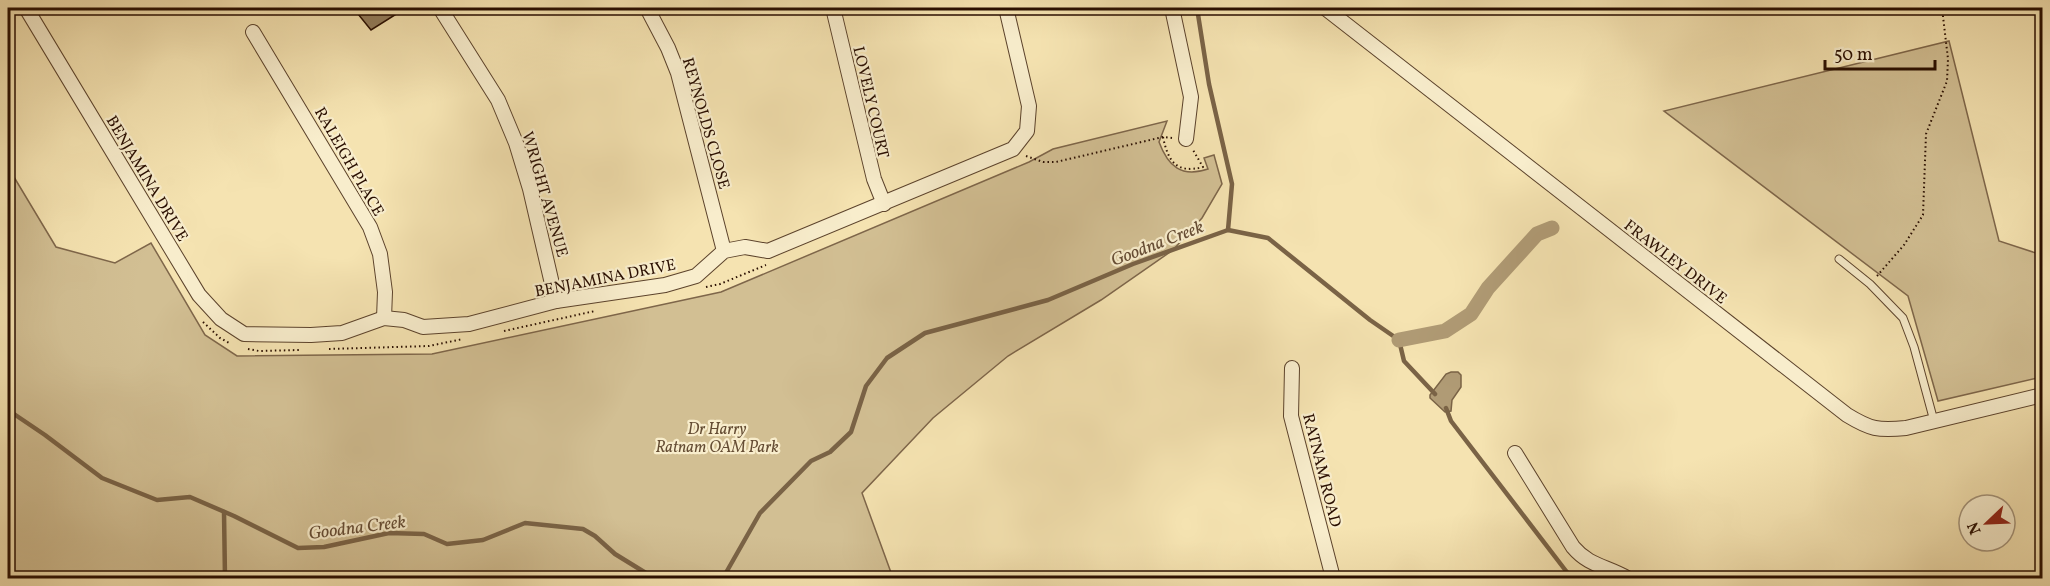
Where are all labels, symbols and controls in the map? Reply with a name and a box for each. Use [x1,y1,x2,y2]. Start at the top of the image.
scale bar [1825,33,1934,71]
text: 50 m [1834,43,1873,68]
street label: LOVELY COURT [847,44,894,160]
street label: REYNOLDS CLOSE [676,55,734,192]
street label: RALEIGH PLACE [308,103,388,221]
street label: BENJAMINA DRIVE [100,112,193,246]
street label: WRIGHT AVENUE [516,129,573,260]
water label: Goodna Creek [1107,215,1208,274]
street label: FRAWLEY DRIVE [1619,215,1731,310]
street label: BENJAMINA DRIVE [533,254,678,303]
street label: RATNAM ROAD [1296,411,1346,530]
park label: Dr Harry Ratnam OAM Park [655,419,779,459]
north arrow [1957,493,2017,553]
water label: Goodna Creek [307,510,407,547]
text: N [1962,518,1987,538]

